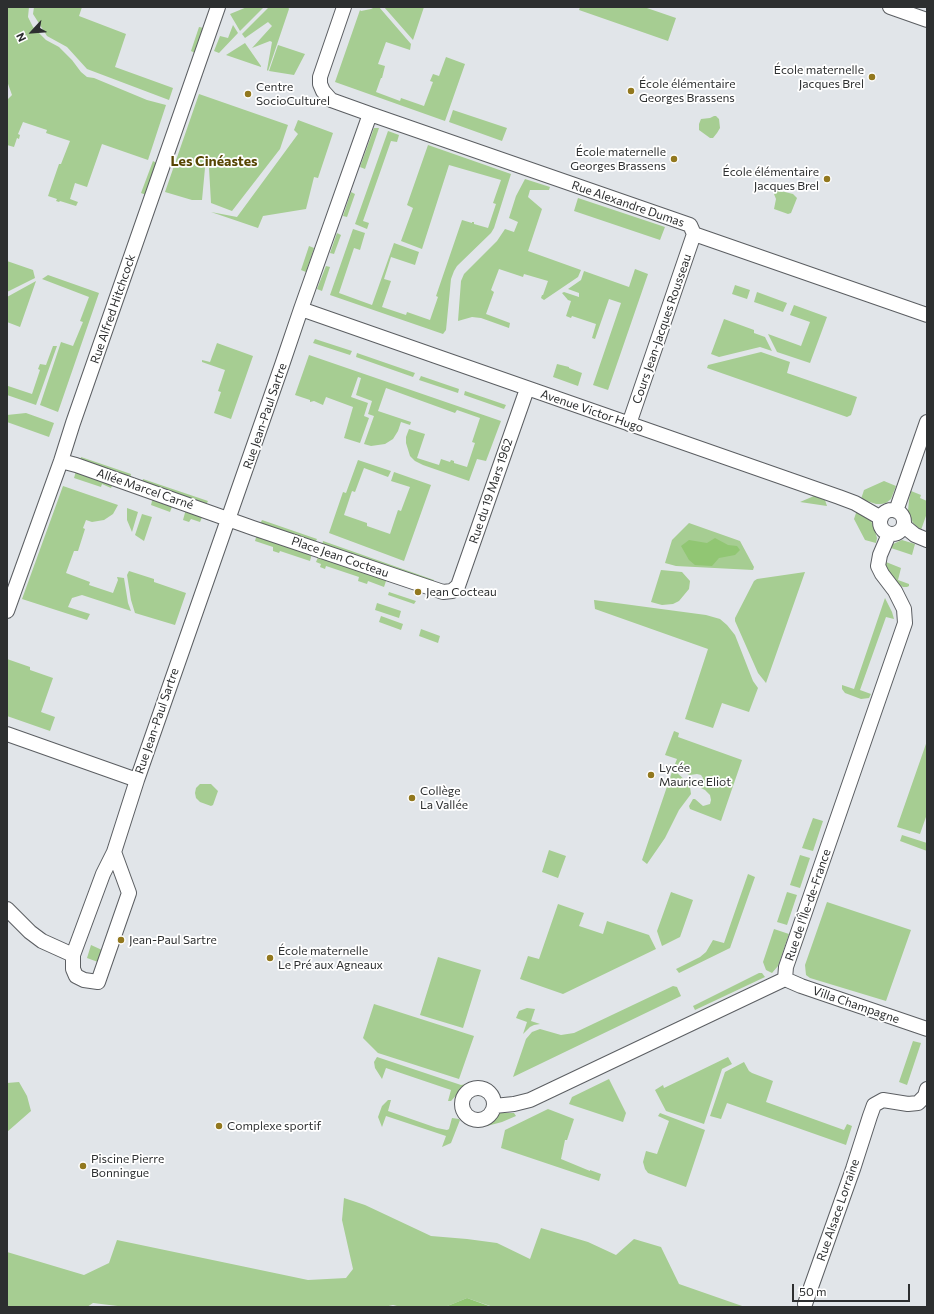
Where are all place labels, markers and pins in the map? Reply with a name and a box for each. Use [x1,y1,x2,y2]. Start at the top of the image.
place label: École maternelle Jacques Brel [774,63,864,91]
marker: École maternelle Jacques Brel [867,72,877,82]
place label: École élémentaire Georges Brassens [639,77,735,105]
place label: Centre SocioCulturel [256,80,330,108]
marker: École élémentaire Georges Brassens [626,86,636,96]
marker: Centre SocioCulturel [243,89,253,99]
place label: École maternelle Georges Brassens [570,145,666,173]
marker: École maternelle Georges Brassens [669,154,679,164]
place label: École élémentaire Jacques Brel [723,165,819,193]
marker: École élémentaire Jacques Brel [822,174,832,184]
place label: Jean Cocteau [426,585,497,599]
marker: Jean Cocteau [413,587,423,597]
place label: Lycée Maurice Eliot [659,761,731,789]
marker: Lycée Maurice Eliot [646,770,656,780]
place label: Collège La Vallée [420,784,468,812]
marker: Collège La Vallée [407,793,417,803]
place label: Jean-Paul Sartre [129,933,217,947]
marker: Jean-Paul Sartre [116,935,126,945]
place label: École maternelle Le Pré aux Agneaux [278,944,383,972]
marker: École maternelle Le Pré aux Agneaux [265,953,275,963]
place label: Complexe sportif [227,1119,321,1133]
marker: Complexe sportif [214,1121,224,1131]
place label: Piscine Pierre Bonningue [91,1152,164,1180]
marker: Piscine Pierre Bonningue [78,1161,88,1171]

